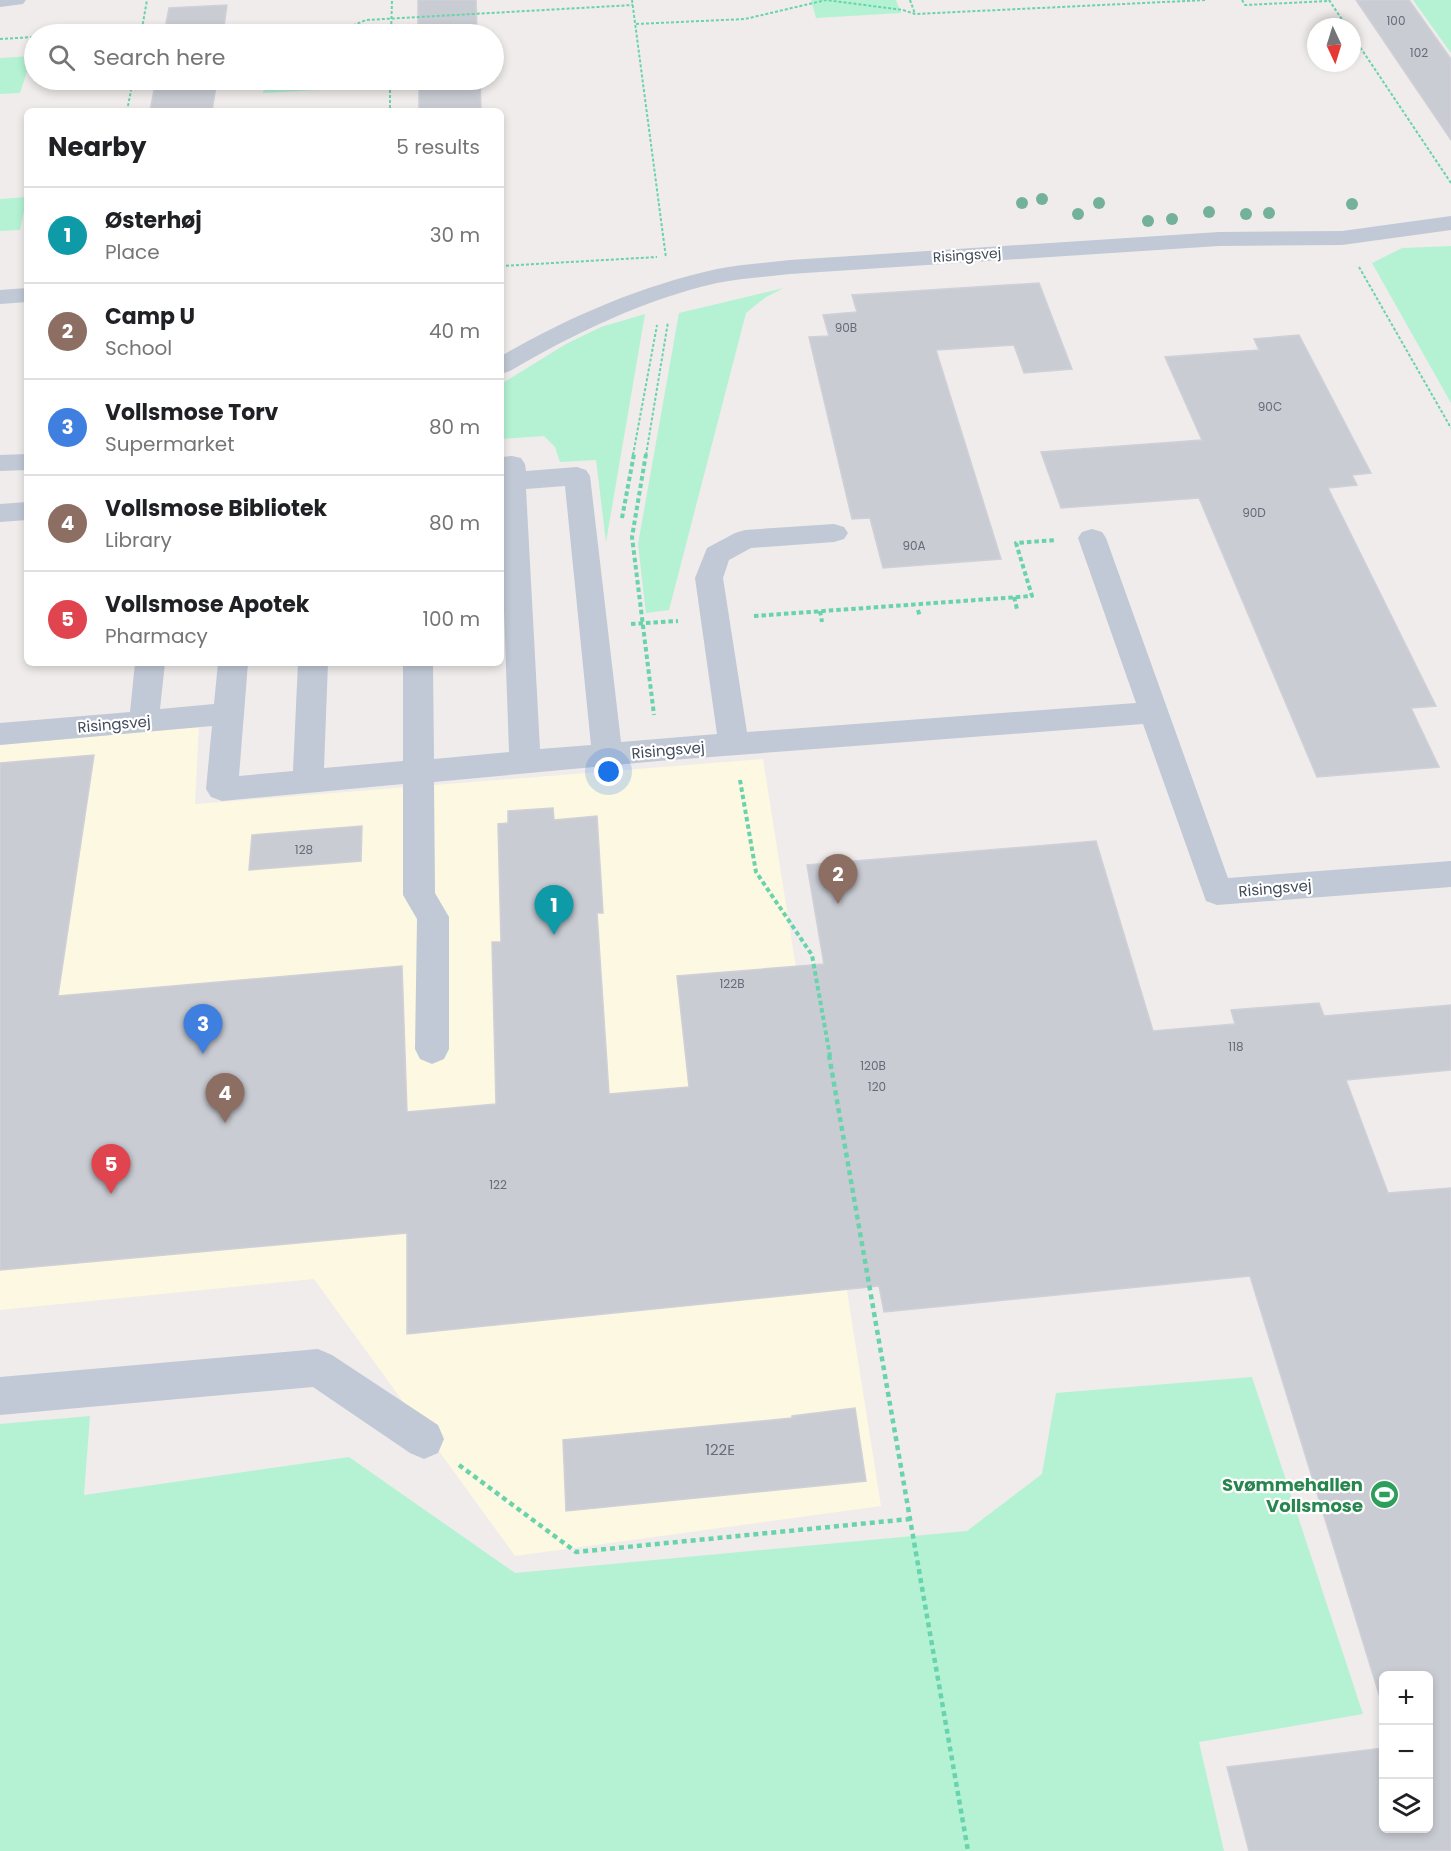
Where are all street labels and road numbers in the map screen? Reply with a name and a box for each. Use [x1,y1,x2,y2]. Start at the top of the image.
street label: Risingsvej [932,243,1002,267]
street label: Risingsvej [77,710,151,738]
street label: Risingsvej [631,736,705,764]
street label: Risingsvej [1238,874,1312,902]

